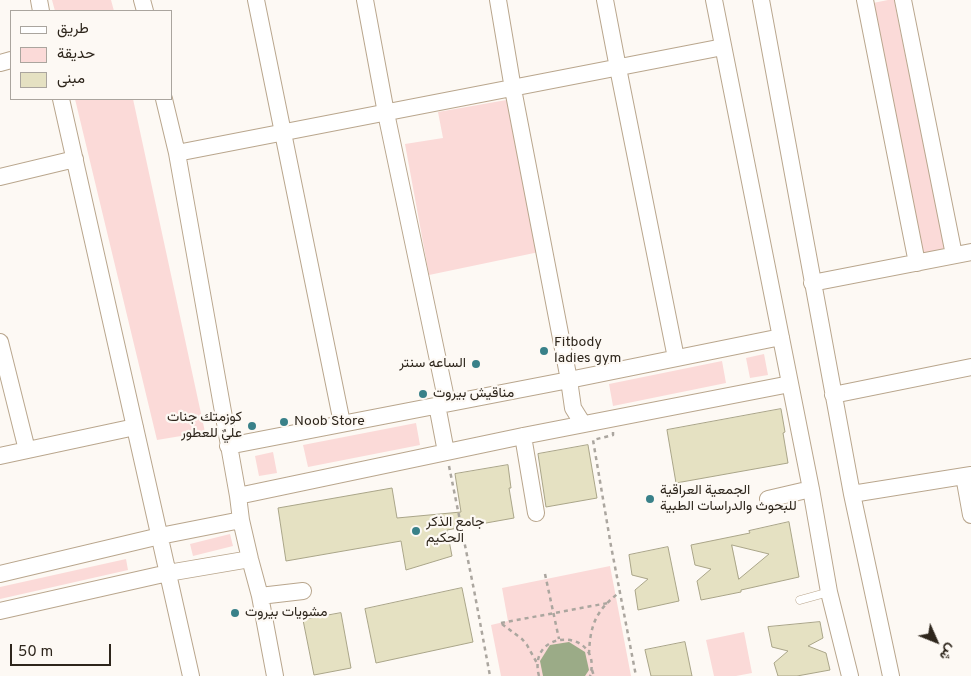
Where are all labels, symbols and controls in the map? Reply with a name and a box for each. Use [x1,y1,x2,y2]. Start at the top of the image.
legend [10,10,172,100]
text: طريق [57,20,89,39]
text: حديقة [57,45,95,64]
text: مبنى [57,70,85,89]
place label: Fitbody ladies gym [554,335,621,368]
marker: Fitbody ladies gym [538,345,550,357]
place label: الساعه سنتر [399,356,466,372]
marker: الساعه سنتر [470,358,482,370]
place label: مناقيش بيروت [433,386,514,402]
marker: مناقيش بيروت [417,388,429,400]
place label: كوزمتك جنات عليٌ للعطور [167,410,242,442]
place label: Noob Store [294,414,365,430]
marker: Noob Store [278,416,290,428]
marker: كوزمتك جنات عليٌ للعطور [246,420,258,432]
place label: الجمعية العراقية للبحوث والدراسات الطبية [660,483,797,516]
marker: الجمعية العراقية للبحوث والدراسات الطبية [644,493,656,505]
place label: جامع الذكر الحكيم [426,515,484,548]
marker: جامع الذكر الحكيم [410,525,422,537]
place label: مشويات بيروت [245,605,327,621]
marker: مشويات بيروت [229,607,241,619]
north arrow [911,616,961,666]
scale bar [12,634,114,666]
text: ش [935,640,959,664]
text: 50 m [18,643,53,662]

